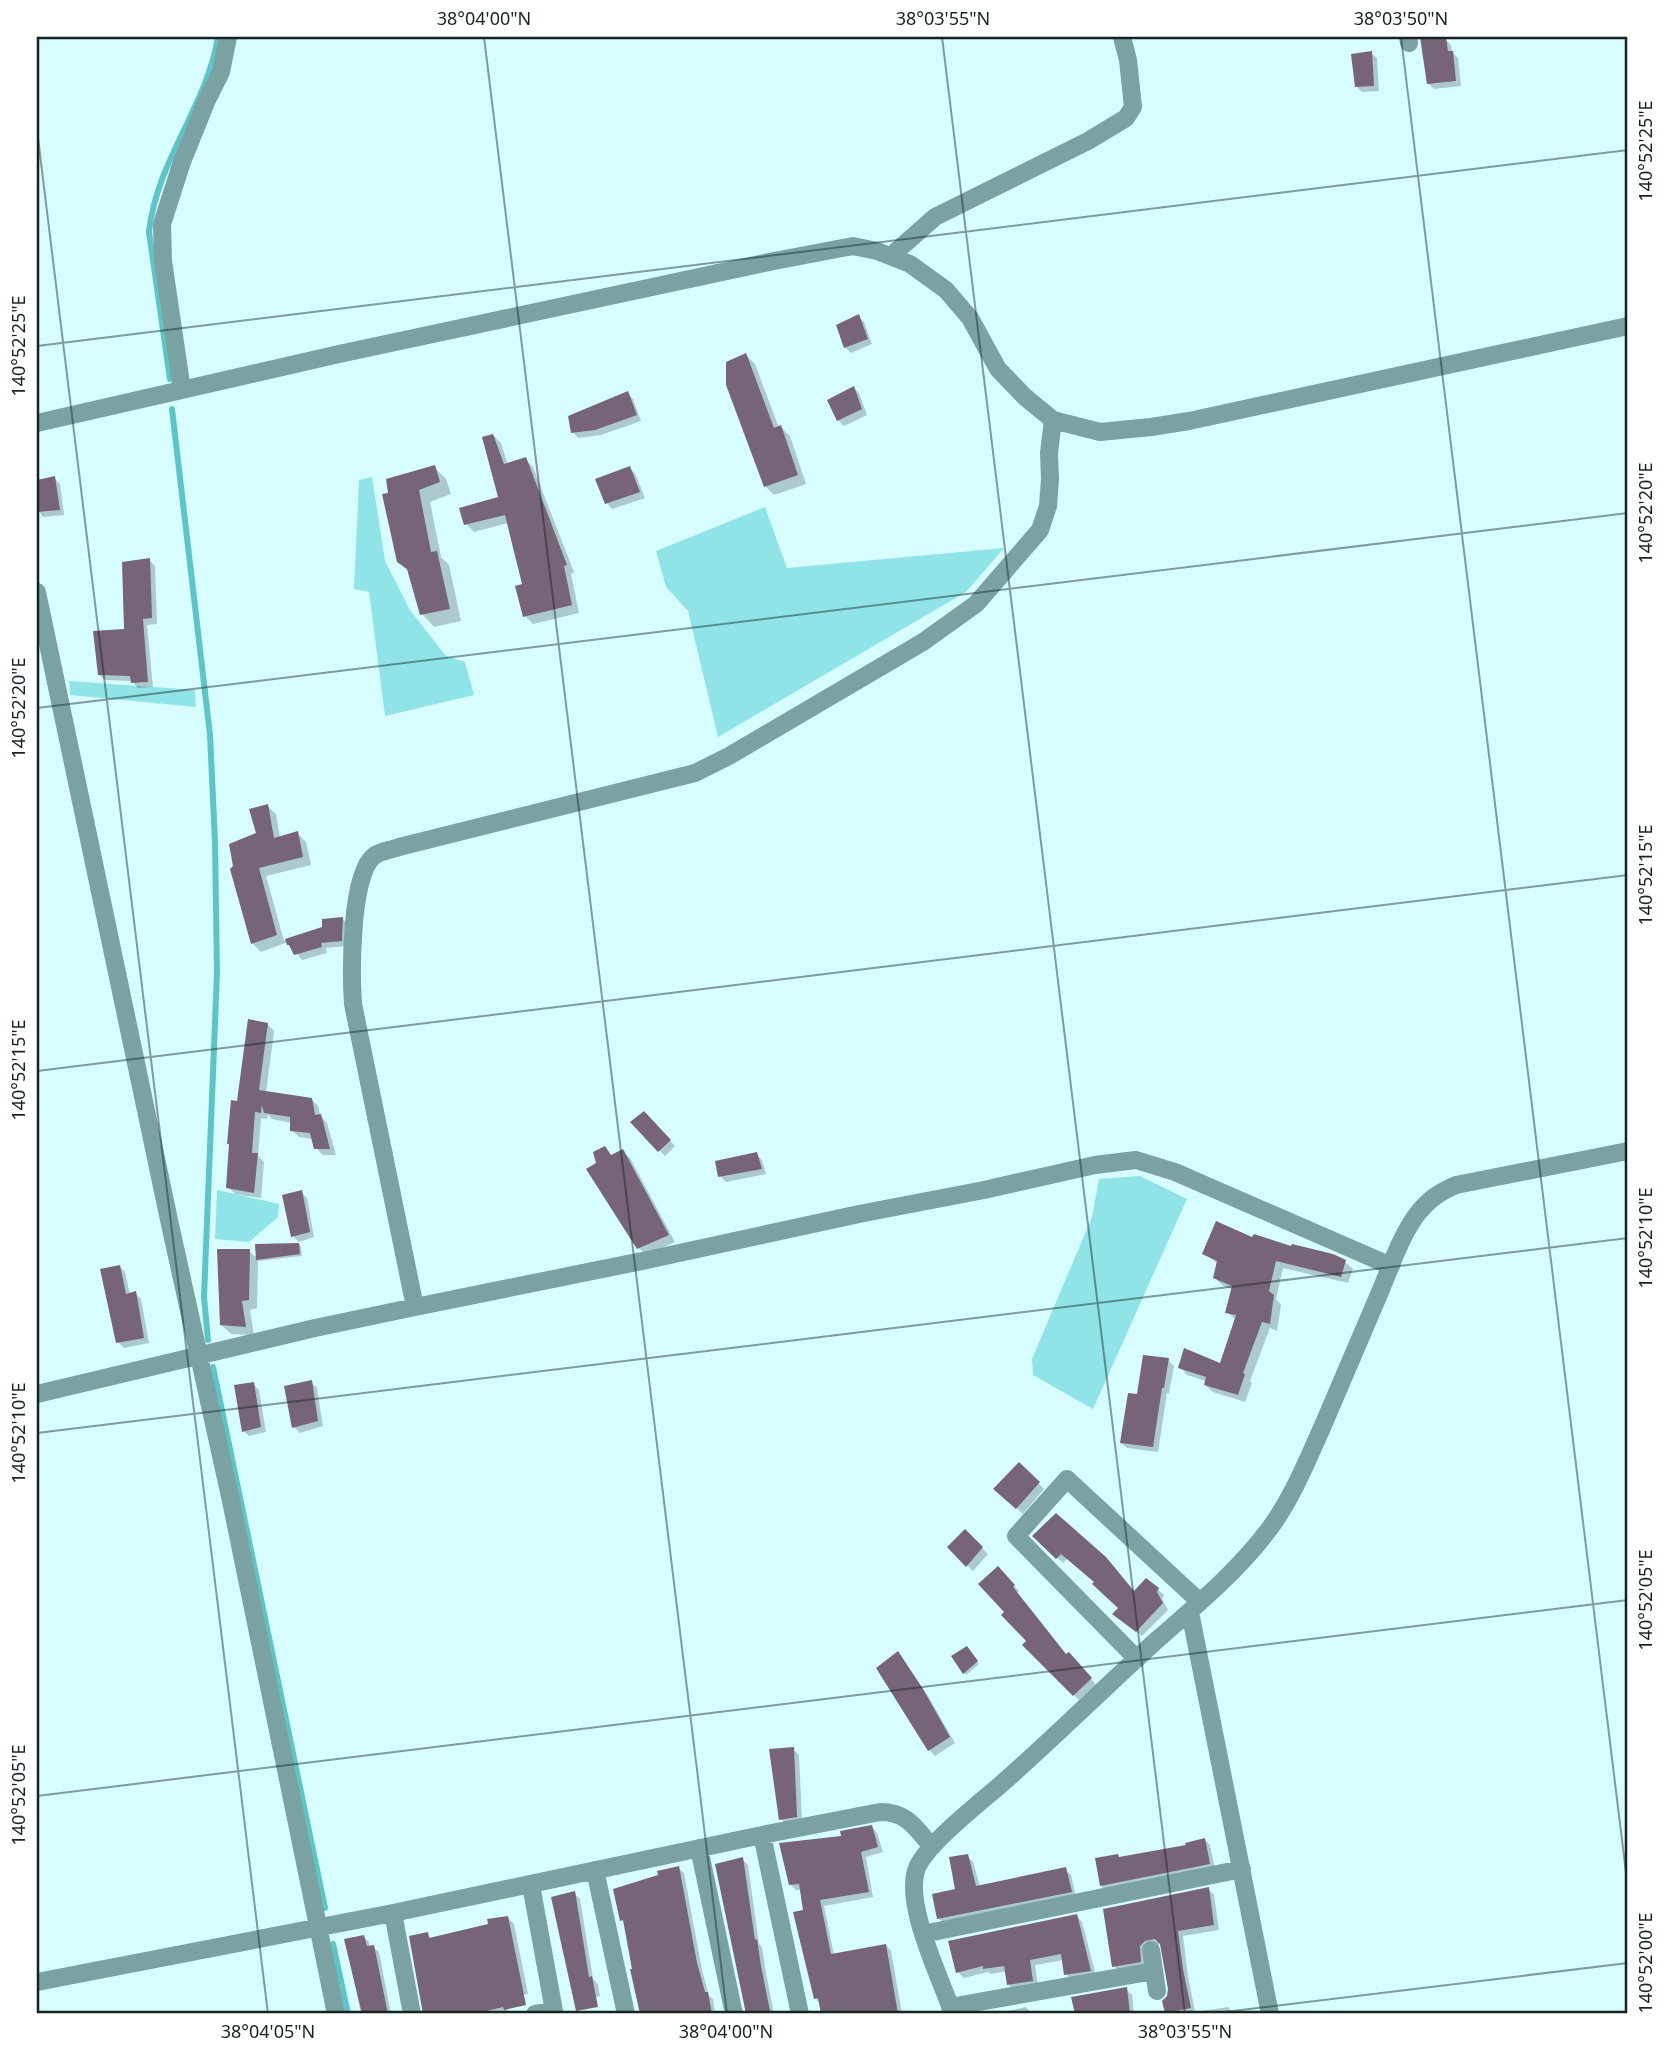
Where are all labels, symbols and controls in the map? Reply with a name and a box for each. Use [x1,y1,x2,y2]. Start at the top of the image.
text: 38°04'00"N [437,6,531,30]
text: 38°03'55"N [896,6,990,30]
text: 38°03'50"N [1354,6,1448,30]
text: 140°52'25"E [1633,100,1657,202]
text: 140°52'25"E [6,295,30,397]
text: 140°52'20"E [1633,462,1657,564]
text: 140°52'20"E [6,657,30,759]
text: 140°52'15"E [1633,824,1657,926]
text: 140°52'15"E [6,1019,30,1121]
text: 140°52'10"E [1633,1187,1657,1289]
text: 140°52'10"E [6,1382,30,1484]
text: 140°52'05"E [1633,1549,1657,1651]
text: 140°52'05"E [6,1744,30,1846]
text: 140°52'00"E [1633,1912,1657,2014]
text: 38°04'05"N [221,2019,315,2043]
text: 38°04'00"N [679,2019,773,2043]
text: 38°03'55"N [1138,2019,1232,2043]

